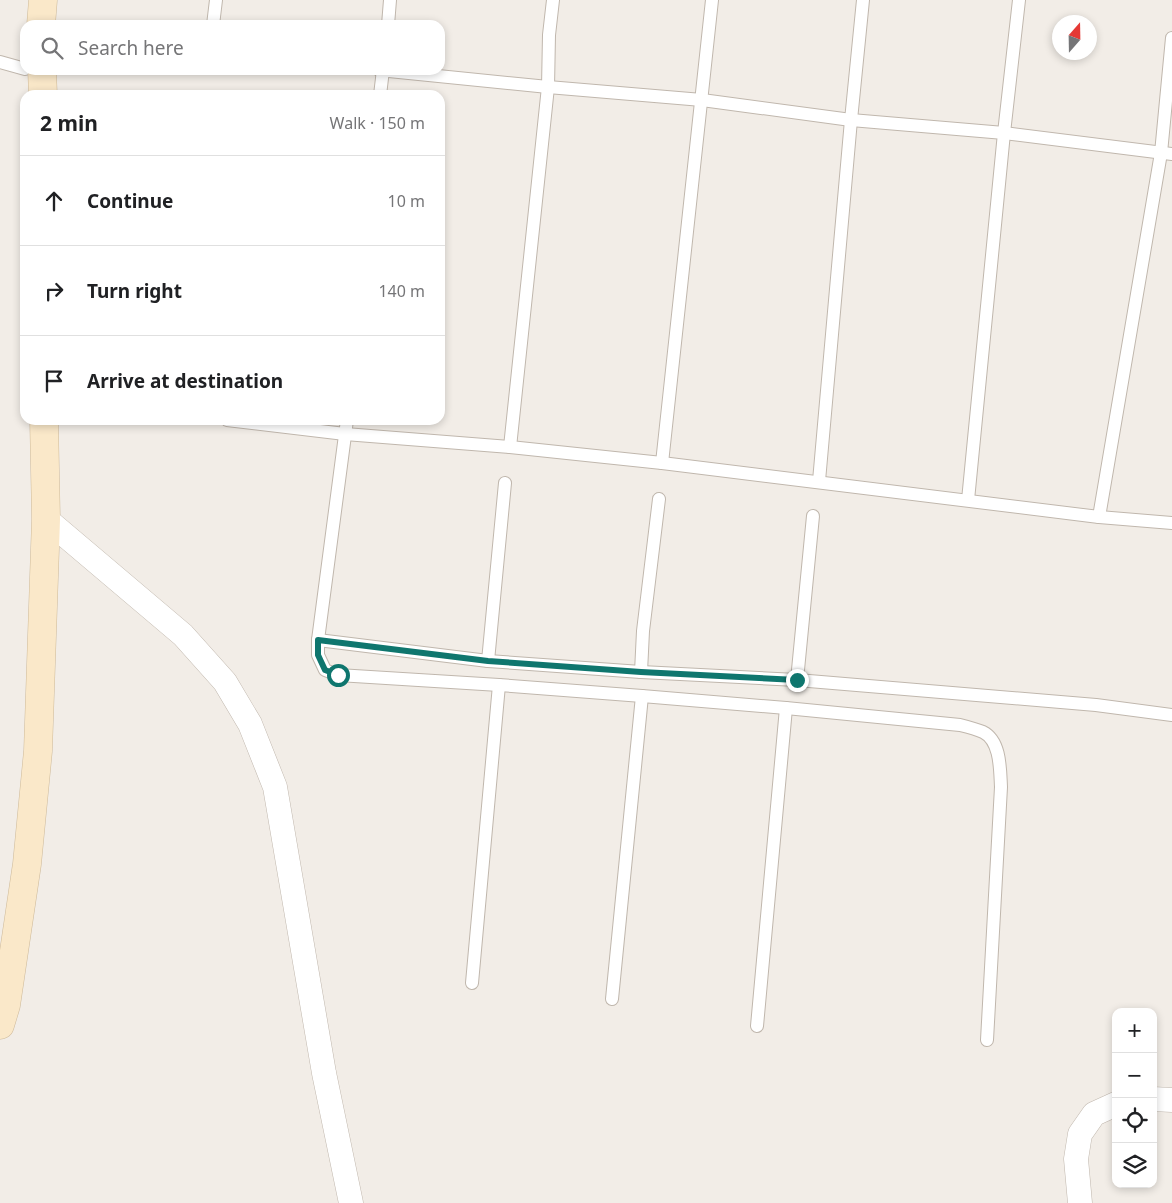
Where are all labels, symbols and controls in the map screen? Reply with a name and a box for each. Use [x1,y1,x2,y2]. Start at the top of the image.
north arrow [1052,15,1097,60]
search box [20,20,445,75]
icon: search [38,34,66,62]
text: Search here [78,35,184,61]
text: 2 min [40,109,98,137]
text: Walk · 150 m [330,112,425,134]
icon: ahead [40,187,68,215]
text: Continue [87,188,173,214]
text: 10 m [388,190,425,212]
icon: right [40,277,68,305]
text: Turn right [87,278,182,304]
text: 140 m [378,280,425,302]
icon: arrive [40,367,68,395]
text: Arrive at destination [87,368,283,394]
route start [327,664,350,687]
route end [786,669,809,692]
map controls [1112,1008,1157,1188]
button: + [1112,1008,1157,1053]
button: − [1112,1053,1157,1098]
button: locate [1112,1098,1157,1143]
button: layers [1112,1143,1157,1188]

